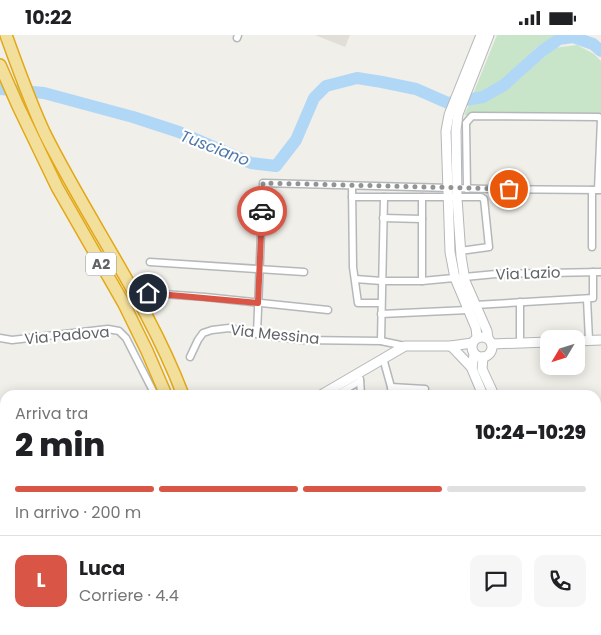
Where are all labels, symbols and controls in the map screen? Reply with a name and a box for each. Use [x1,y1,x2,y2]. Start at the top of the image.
text: 10:22 [25,4,72,31]
water label: Tusciano [177,124,253,172]
pin [488,168,530,210]
icon: bag [495,175,523,203]
courier [237,186,287,236]
icon: car [248,197,276,225]
road number: A2 [86,253,116,275]
street label: Via Lazio [495,261,561,285]
pin [127,272,169,314]
icon: home [134,279,162,307]
street label: Via Messina [230,319,320,349]
street label: Via Padova [24,321,110,349]
north arrow [540,330,585,375]
map controls [540,330,585,375]
text: Arriva tra [15,402,88,425]
text: 10:24–10:29 [475,419,586,446]
text: 2 min [15,422,105,467]
text: In arrivo · 200 m [15,501,141,524]
text: Luca [79,555,125,582]
button: chat [470,555,522,607]
button: phone [534,555,586,607]
text: L [36,567,46,594]
text: Corriere · 4.4 [79,584,179,607]

